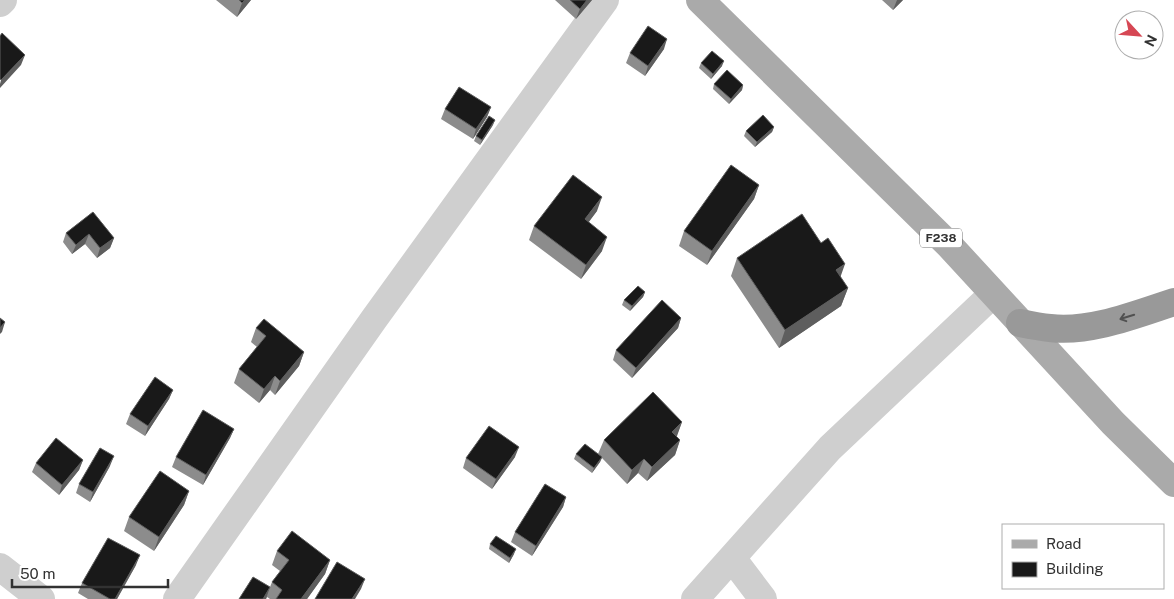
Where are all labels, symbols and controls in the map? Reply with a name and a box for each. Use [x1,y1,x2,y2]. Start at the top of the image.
north arrow [1114,10,1164,60]
text: N [1141,32,1160,49]
road number: F238 [920,228,962,248]
one-way arrow [1120,312,1136,322]
legend [1002,524,1164,589]
text: Road [1046,535,1082,552]
scale bar [12,556,169,588]
text: Building [1046,560,1104,577]
text: 50 m [20,565,55,582]

